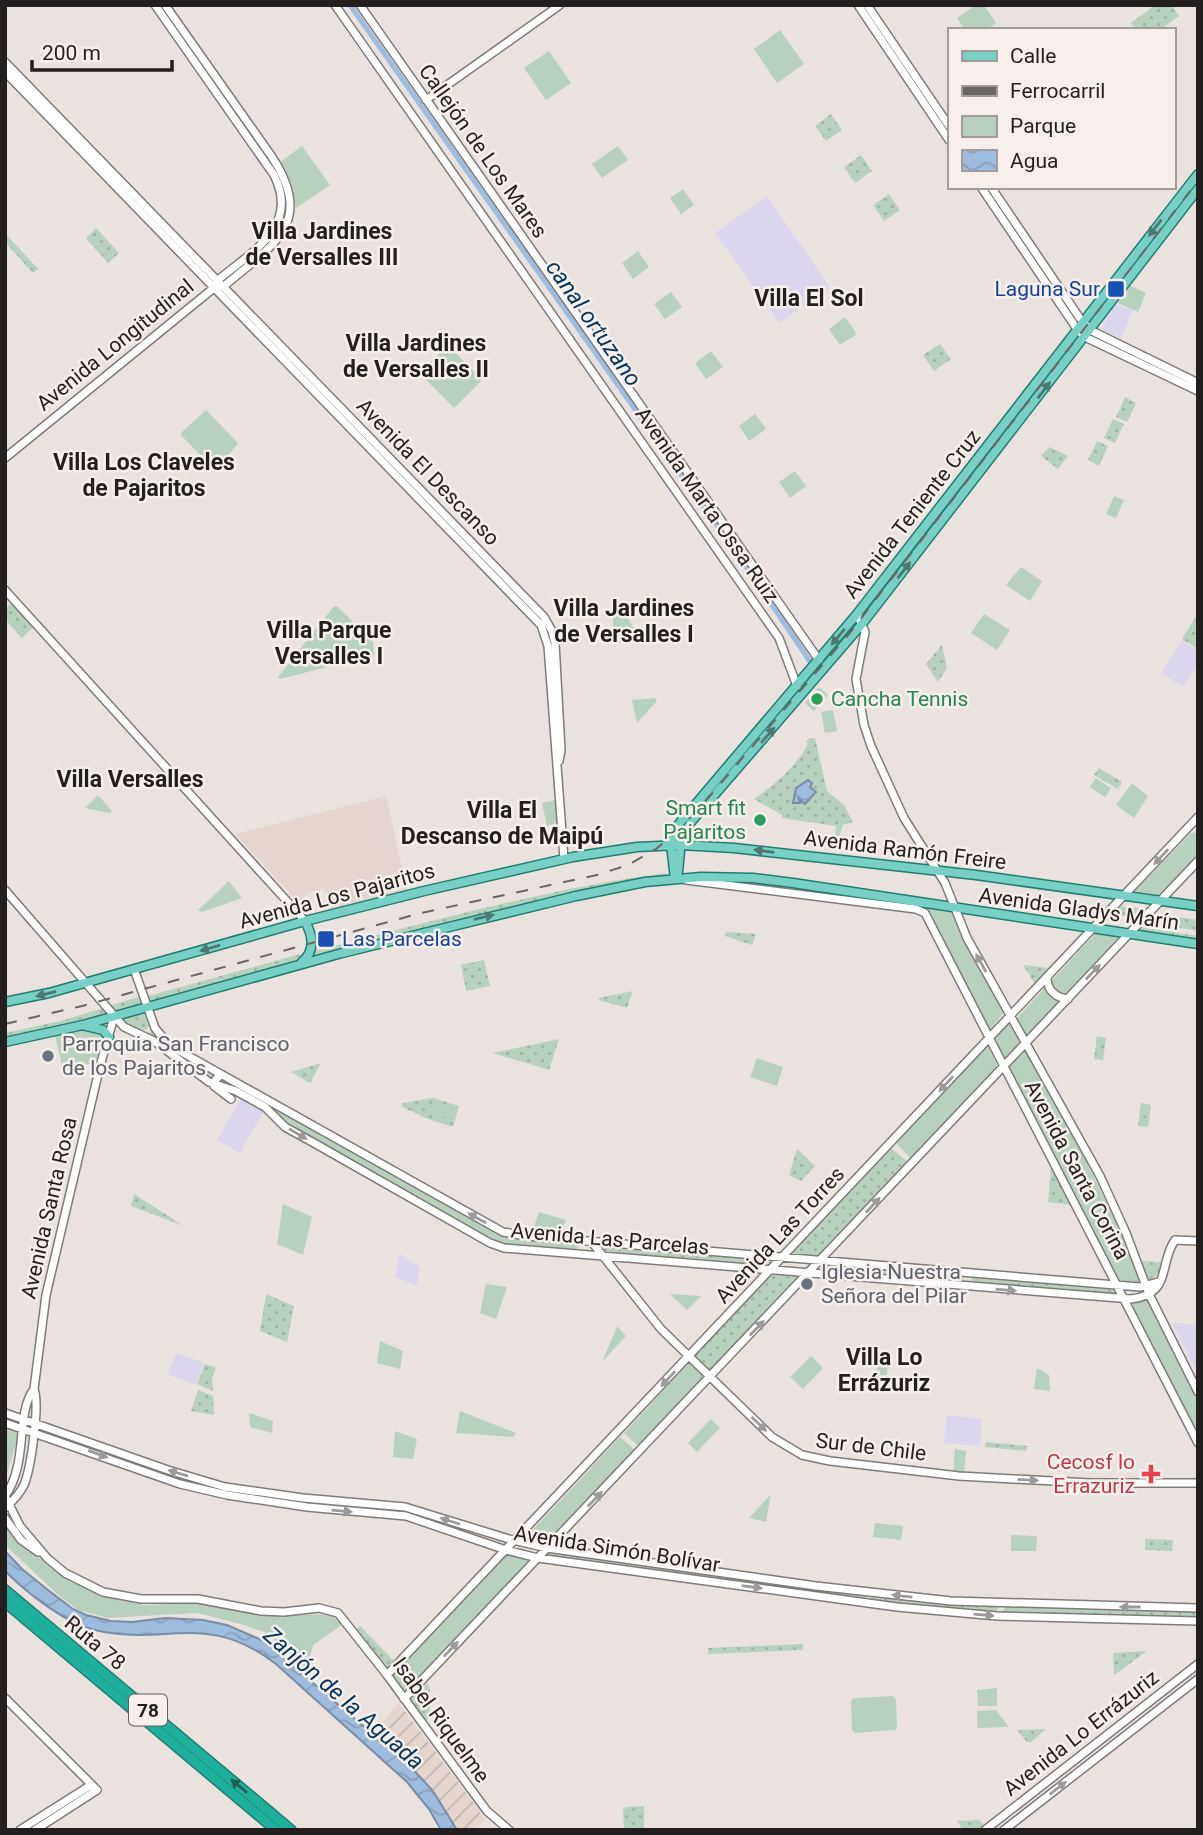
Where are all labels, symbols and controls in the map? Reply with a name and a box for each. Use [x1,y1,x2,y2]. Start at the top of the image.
scale bar [32,28,172,72]
legend [948,28,1175,189]
text: 200 m [42,41,101,65]
text: Calle [1010,44,1056,68]
street label: Callejón de Los Mares [414,60,552,242]
text: Ferrocarril [1010,79,1105,103]
text: Parque [1010,114,1076,138]
text: Agua [1010,149,1059,173]
district label: Villa Jardines de Versalles III [246,218,398,271]
one-way arrow [1148,218,1163,236]
water label: canal ortuzano [540,255,647,392]
street label: Avenida Longitudinal [32,274,198,416]
place label: Laguna Sur [995,277,1100,301]
marker: Laguna Sur [1106,279,1126,299]
district label: Villa El Sol [754,285,864,312]
district label: Villa Jardines de Versalles II [343,330,489,383]
one-way arrow [1036,381,1050,399]
street label: Avenida El Descanso [352,394,504,550]
street label: Avenida Marta Ossa Ruiz [630,403,784,607]
street label: Avenida Teniente Cruz [839,425,985,603]
district label: Villa Los Claveles de Pajaritos [53,449,235,502]
one-way arrow [897,561,912,579]
district label: Villa Jardines de Versalles I [554,595,694,648]
district label: Villa Parque Versalles I [267,617,391,670]
one-way arrow [830,627,845,645]
place label: Cancha Tennis [831,687,968,711]
marker: Cancha Tennis [809,691,825,707]
one-way arrow [760,726,775,743]
district label: Villa Versalles [56,766,204,793]
place label: Smart fit Pajaritos [663,796,746,844]
district label: Villa El Descanso de Maipú [401,797,603,850]
marker: Smart fit Pajaritos [752,812,768,828]
street label: Avenida Ramón Freire [802,826,1008,874]
one-way arrow [753,846,775,857]
one-way arrow [1153,848,1169,865]
street label: Avenida Los Pajaritos [237,858,437,934]
street label: Avenida Gladys Marín [977,883,1181,935]
one-way arrow [473,911,495,922]
place label: Las Parcelas [342,927,462,951]
marker: Las Parcelas [316,929,336,949]
one-way arrow [200,943,221,953]
one-way arrow [975,953,987,972]
one-way arrow [1085,964,1101,981]
one-way arrow [35,989,57,1000]
place label: Parroquia San Francisco de los Pajaritos [62,1032,290,1080]
marker: Parroquia San Francisco de los Pajaritos [40,1048,56,1064]
one-way arrow [938,1075,954,1092]
street label: Avenida Santa Corina [1020,1076,1134,1264]
street label: Avenida Santa Rosa [16,1115,82,1301]
one-way arrow [289,1128,308,1141]
street label: Avenida Las Torres [711,1162,849,1308]
one-way arrow [865,1196,881,1214]
one-way arrow [467,1212,487,1224]
street label: Avenida Las Parcelas [510,1218,710,1260]
place label: Iglesia Nuestra Señora del Pilar [821,1260,967,1308]
marker: Iglesia Nuestra Señora del Pilar [799,1276,815,1292]
one-way arrow [995,1285,1017,1296]
one-way arrow [748,1320,764,1337]
district label: Villa Lo Errázuriz [838,1344,930,1397]
one-way arrow [660,1370,676,1387]
one-way arrow [750,1416,767,1432]
street label: Sur de Chile [814,1428,928,1466]
one-way arrow [87,1449,108,1460]
place label: Cecosf lo Errazuriz [1047,1450,1135,1498]
marker: Cecosf lo Errazuriz [1141,1464,1161,1484]
one-way arrow [168,1468,189,1478]
one-way arrow [1017,1474,1039,1485]
one-way arrow [586,1491,602,1508]
one-way arrow [332,1505,354,1516]
one-way arrow [439,1515,460,1526]
street label: Avenida Simón Bolívar [512,1521,722,1577]
one-way arrow [741,1582,763,1593]
one-way arrow [891,1590,913,1601]
one-way arrow [1118,1601,1140,1613]
one-way arrow [973,1610,995,1621]
street label: Ruta 78 [60,1611,130,1675]
water label: Zanjón de la Aguada [257,1621,429,1775]
one-way arrow [442,1641,458,1658]
street label: Isabel Riquelme [388,1653,494,1787]
street label: Avenida Lo Errázuriz [999,1665,1163,1801]
road number: 78 [129,1694,167,1726]
one-way arrow [230,1779,247,1794]
one-way arrow [1048,1780,1066,1795]

